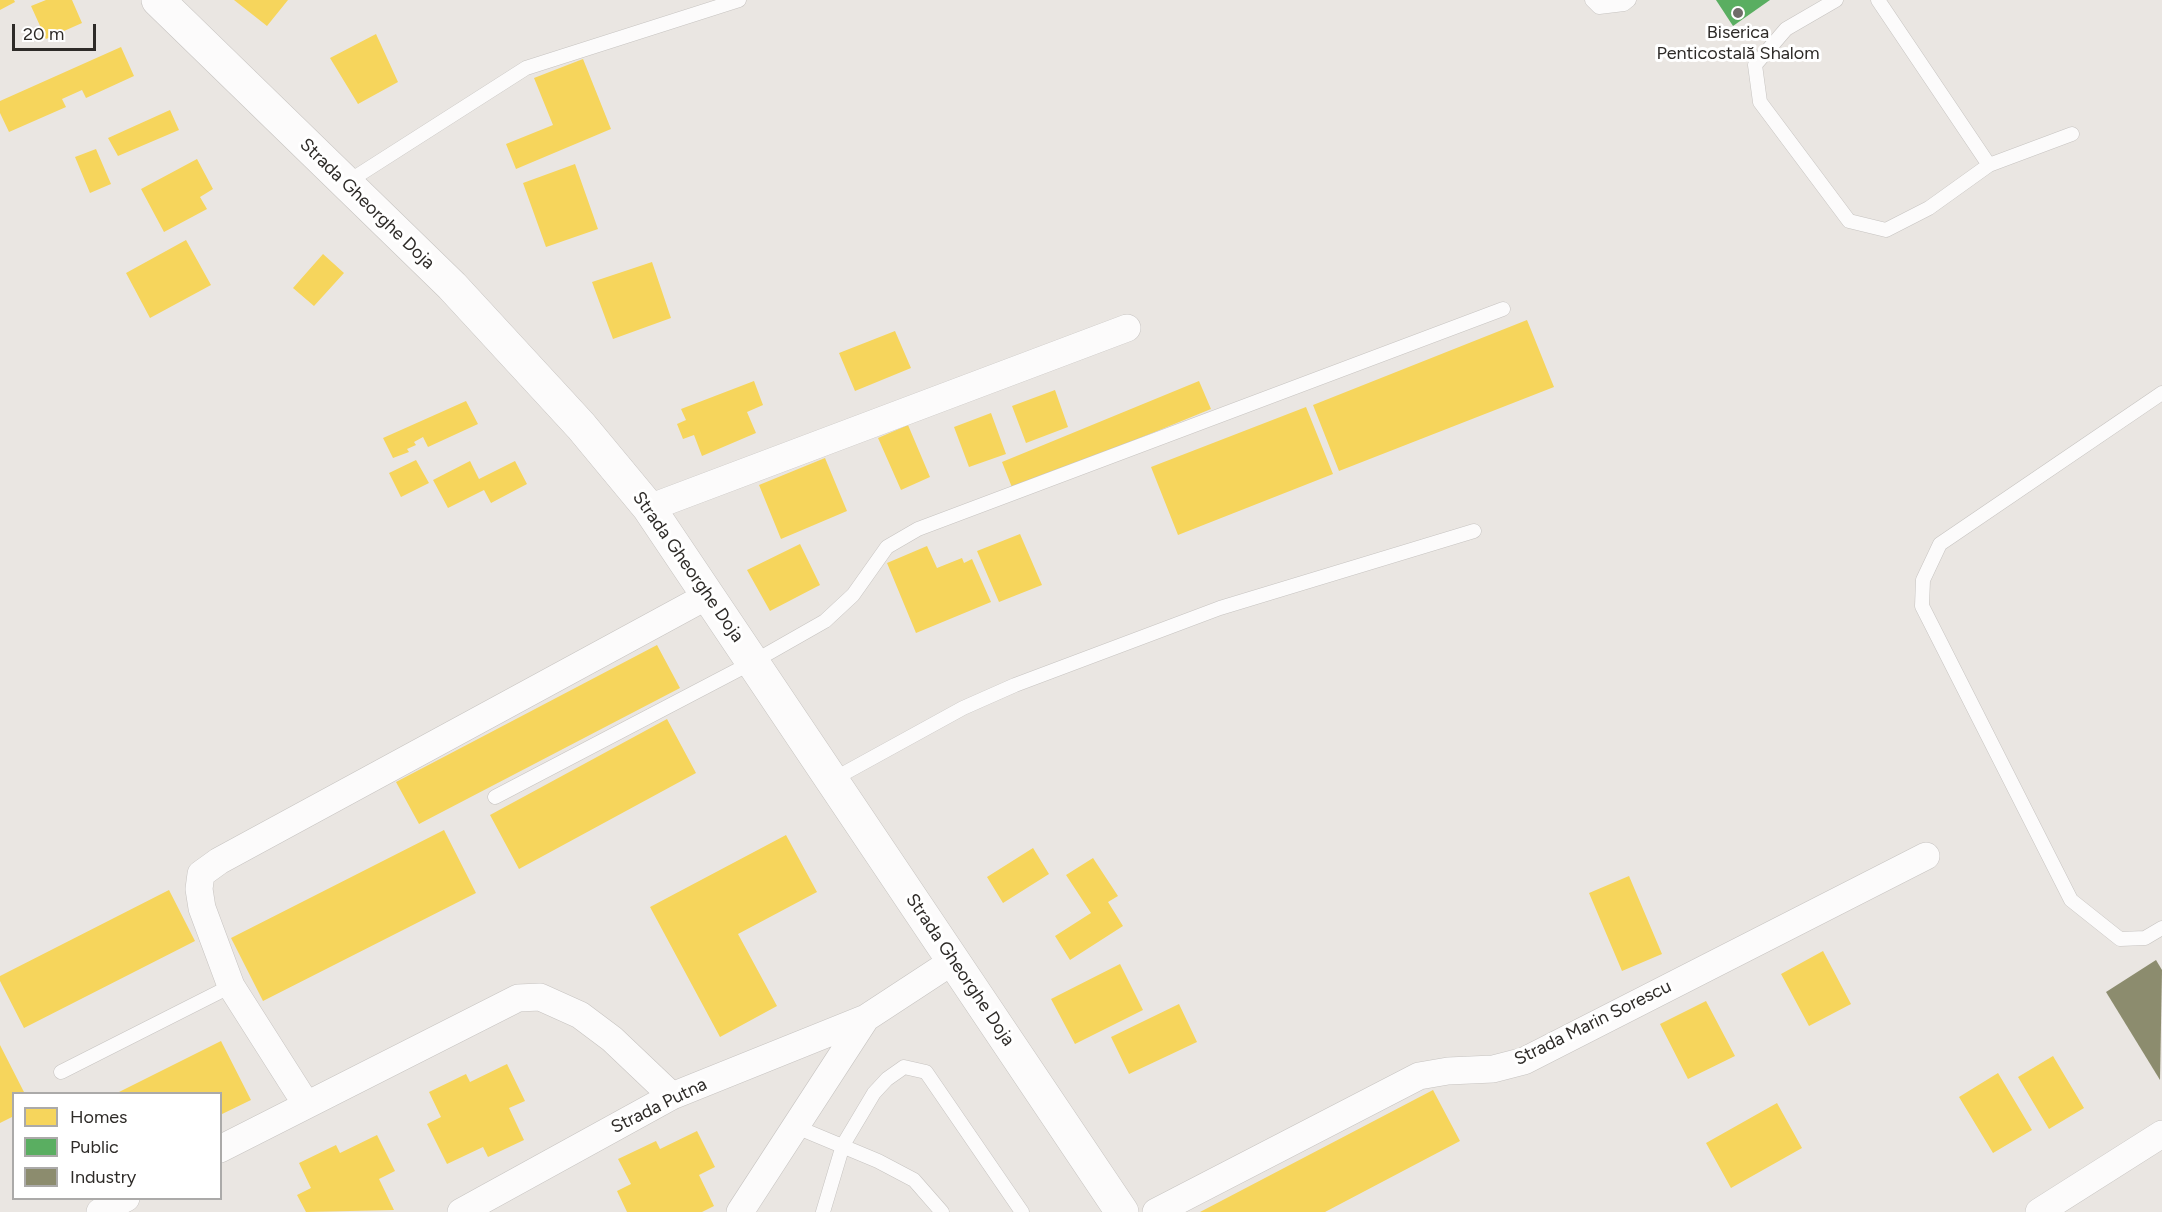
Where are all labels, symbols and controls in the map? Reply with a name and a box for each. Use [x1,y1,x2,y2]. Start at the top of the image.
marker: Biserica Penticostală Shalom [1731,6,1745,20]
scale bar [15,12,99,50]
place label: Biserica Penticostală Shalom [1656,22,1820,64]
text: 20 m [23,23,64,45]
street label: Strada Gheorghe Doja [295,134,439,274]
street label: Strada Gheorghe Doja [628,487,748,647]
street label: Strada Gheorghe Doja [901,890,1019,1050]
street label: Strada Marin Sorescu [1511,976,1675,1070]
street label: Strada Putna [608,1074,710,1138]
legend [12,1092,222,1200]
text: Homes [70,1106,128,1128]
text: Public [70,1136,119,1158]
text: Industry [70,1166,136,1188]

